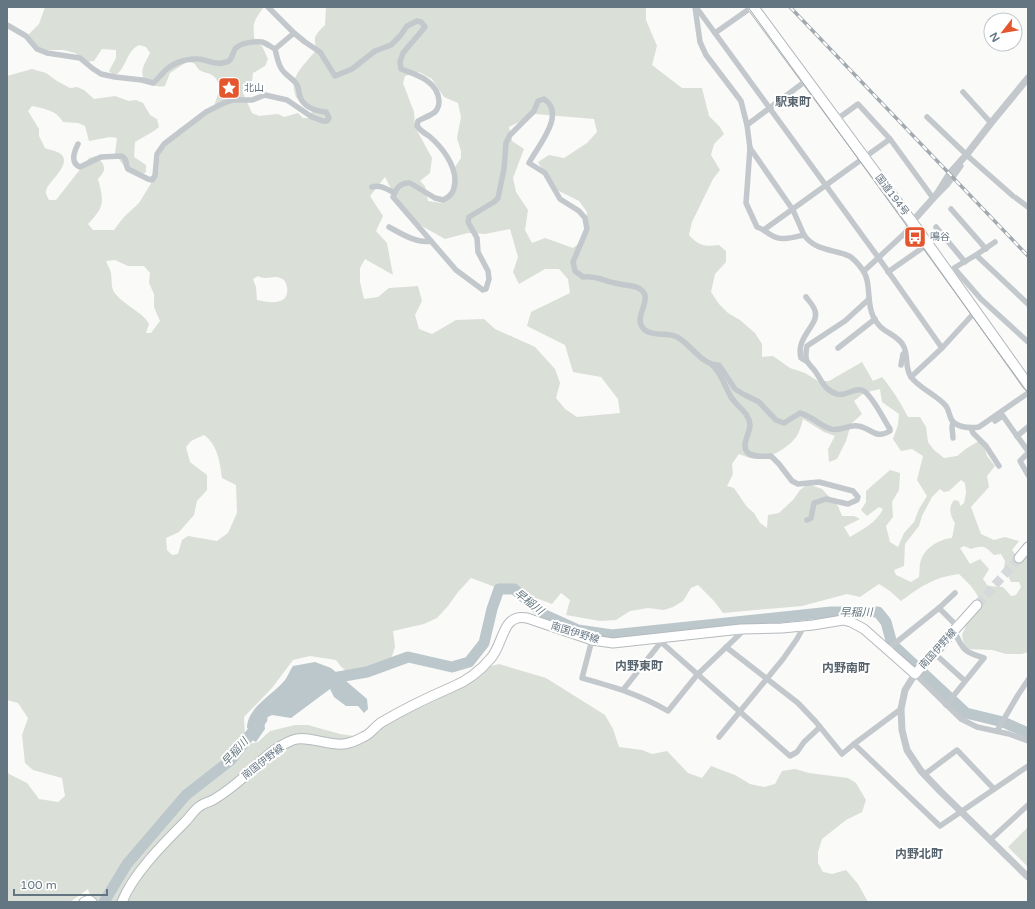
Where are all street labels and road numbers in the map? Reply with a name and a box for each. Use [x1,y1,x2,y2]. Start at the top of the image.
street label: 国道194号 [873,172,911,218]
street label: 南国伊野線 [549,620,601,646]
street label: 南国伊野線 [917,626,959,672]
street label: 南国伊野線 [240,742,286,782]

